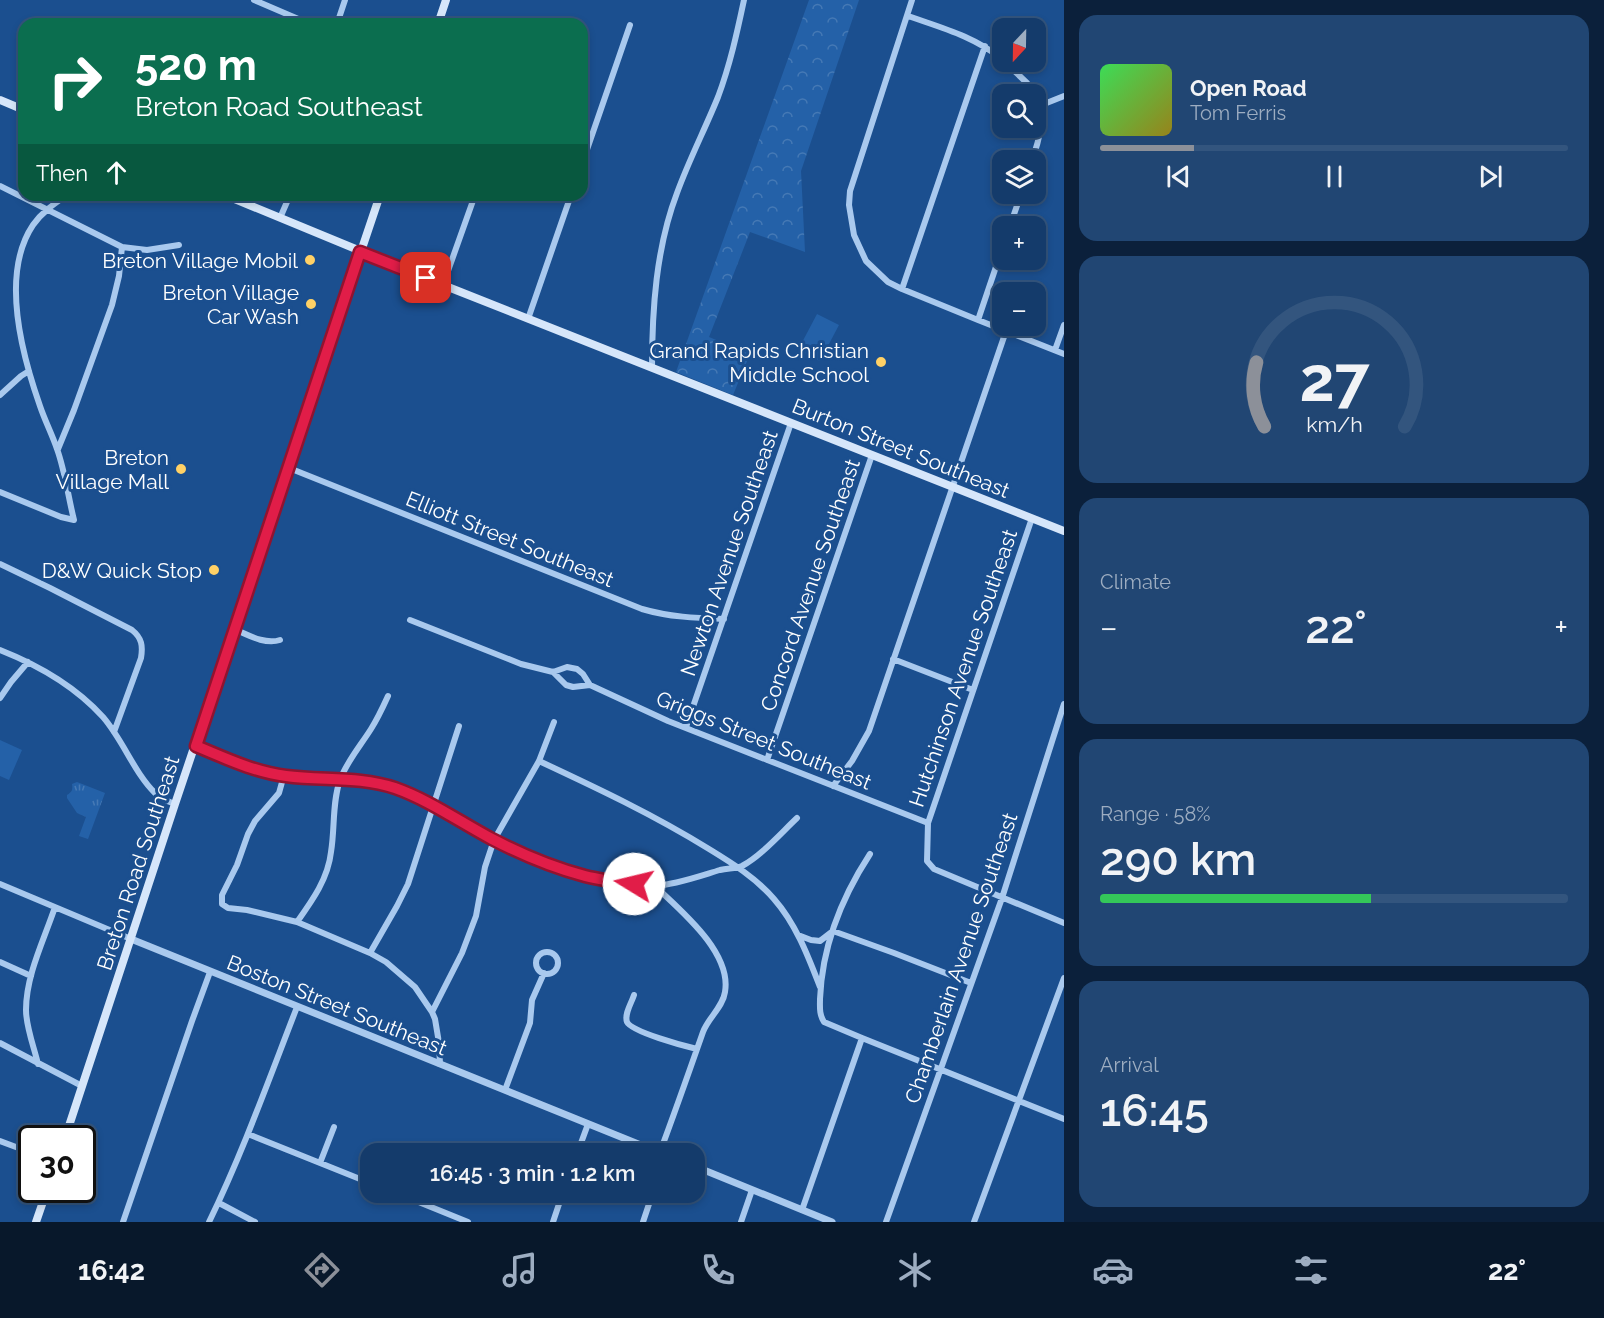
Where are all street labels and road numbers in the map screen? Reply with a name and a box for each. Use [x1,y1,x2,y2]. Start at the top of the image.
street label: Burton Street Southeast [789,393,1013,503]
street label: Newton Avenue Southeast [675,427,783,679]
street label: Concord Avenue Southeast [755,456,865,714]
street label: Elliott Street Southeast [402,486,618,592]
street label: Hutchinson Avenue Southeast [904,526,1022,810]
street label: Griggs Street Southeast [653,685,875,795]
street label: Breton Road Southeast [92,753,184,973]
street label: Chamberlain Avenue Southeast [899,809,1023,1107]
street label: Boston Street Southeast [223,949,451,1061]

